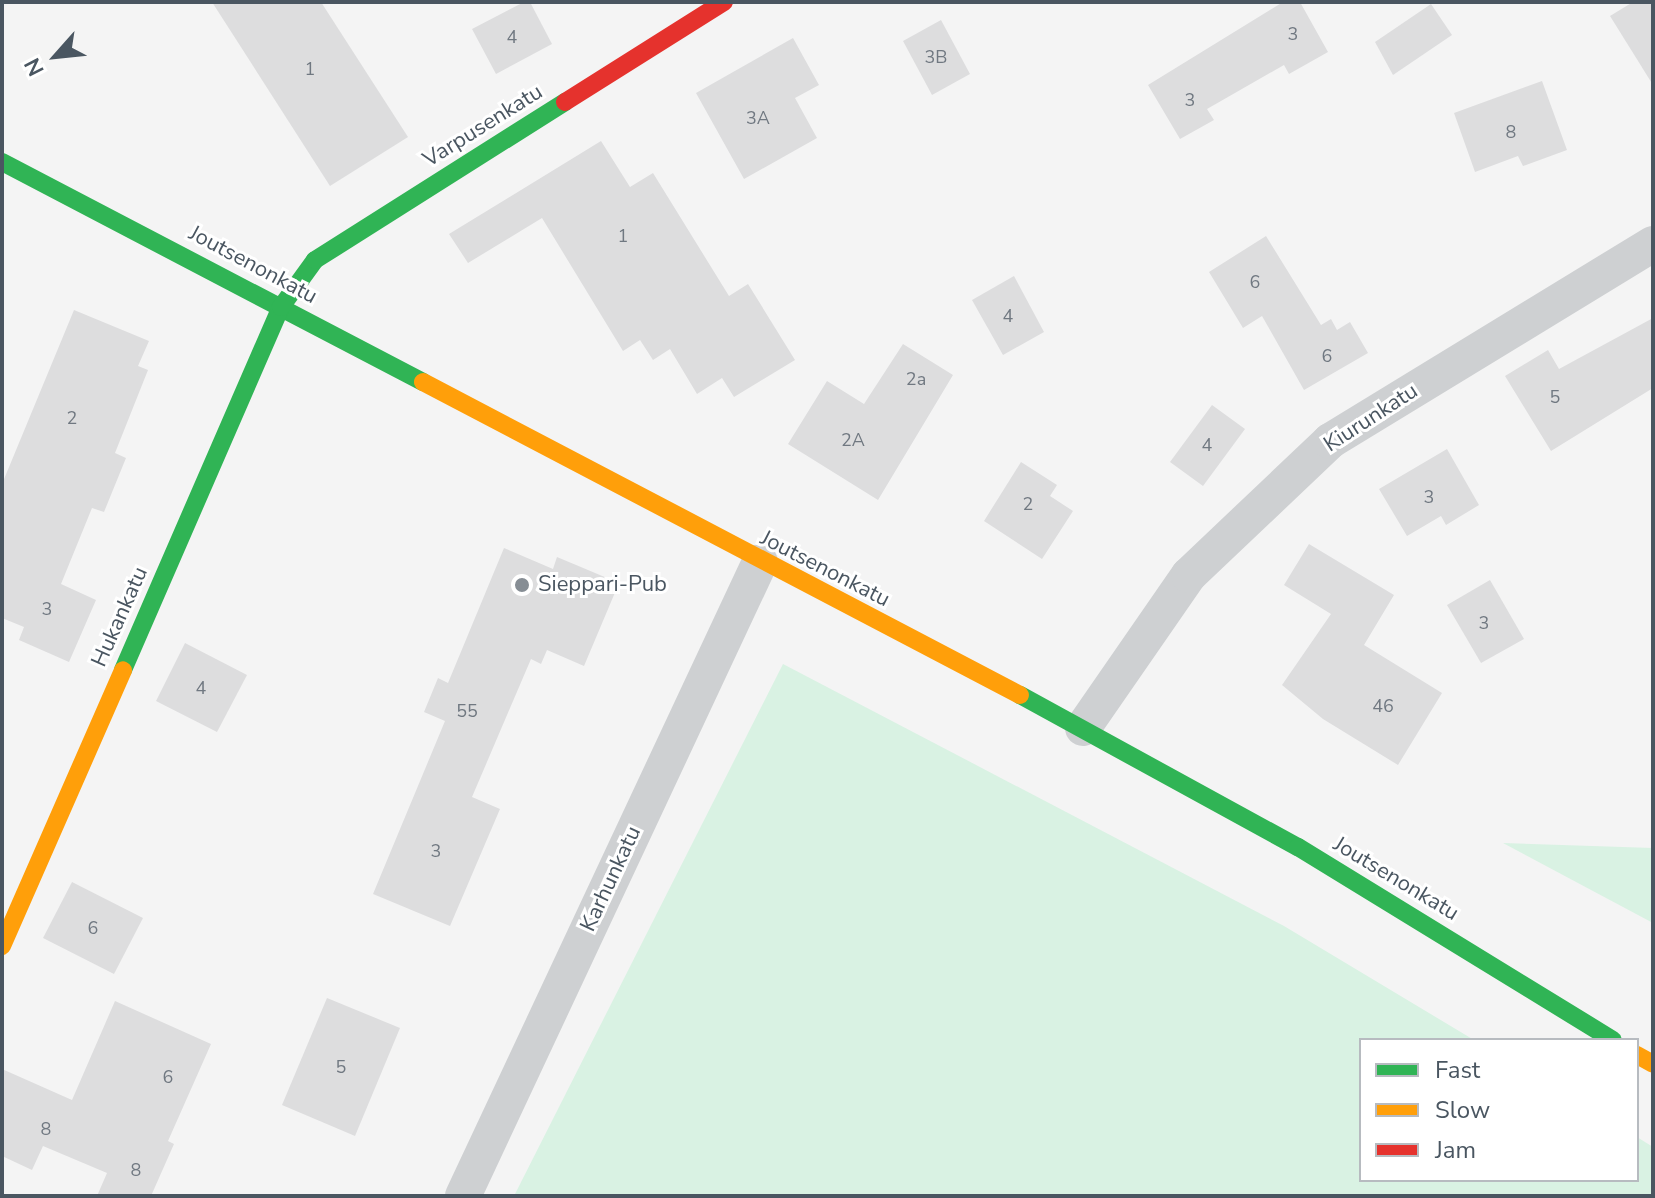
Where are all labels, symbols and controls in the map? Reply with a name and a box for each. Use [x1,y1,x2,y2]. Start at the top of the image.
north arrow [16,16,96,96]
house number: 3 [1288,23,1298,45]
house number: 4 [507,26,517,48]
house number: 3B [925,46,947,68]
text: N [18,53,52,81]
house number: 1 [305,58,315,80]
street label: Varpusenkatu [418,79,548,173]
house number: 3 [1185,89,1195,111]
house number: 3A [746,107,770,129]
house number: 8 [1506,121,1516,143]
street label: Joutsenonkatu [184,220,322,310]
house number: 1 [618,225,628,247]
house number: 6 [1250,271,1260,293]
house number: 4 [1003,305,1013,327]
house number: 6 [1322,345,1332,367]
house number: 2a [906,368,926,390]
street label: Kiurunkatu [1319,378,1423,458]
house number: 5 [1550,386,1560,408]
house number: 2 [67,407,77,429]
house number: 2A [841,429,865,451]
house number: 4 [1202,434,1212,456]
house number: 3 [1424,486,1434,508]
house number: 2 [1023,493,1033,515]
street label: Joutsenonkatu [756,525,894,613]
street label: Hukankatu [86,563,154,671]
place label: Sieppari-Pub [538,572,667,598]
marker: Sieppari-Pub [513,576,531,594]
house number: 3 [42,598,52,620]
house number: 3 [1479,612,1489,634]
house number: 4 [196,677,206,699]
house number: 46 [1372,695,1394,717]
house number: 55 [456,700,478,722]
street label: Karhunkatu [575,822,647,936]
street label: Joutsenonkatu [1329,831,1463,927]
house number: 3 [431,840,441,862]
house number: 6 [88,917,98,939]
legend [1359,1038,1639,1182]
text: Fast [1435,1054,1480,1086]
house number: 5 [336,1056,346,1078]
house number: 6 [163,1066,173,1088]
text: Slow [1435,1094,1490,1126]
house number: 8 [41,1118,51,1140]
text: Jam [1435,1134,1476,1166]
house number: 8 [131,1159,141,1181]

